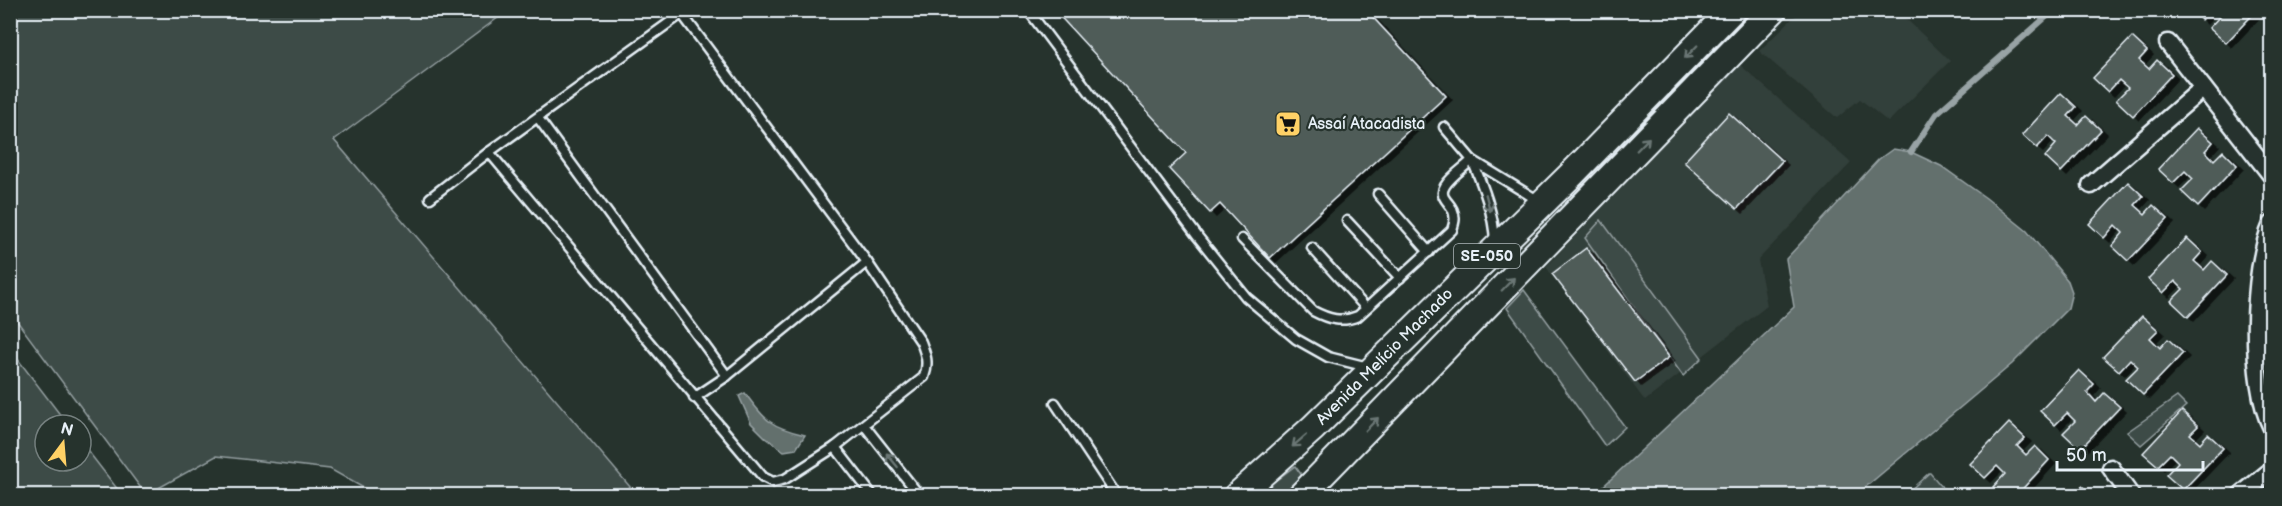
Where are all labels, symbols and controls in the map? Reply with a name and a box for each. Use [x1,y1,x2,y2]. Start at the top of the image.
one-way arrow [1684,45,1698,60]
supermarket icon: Assaí Atacadista [1273,109,1303,139]
place label: Assaí Atacadista [1308,115,1425,134]
one-way arrow [1636,137,1651,152]
one-way arrow [1483,193,1494,212]
road number: SE-050 [1454,244,1520,268]
one-way arrow [1500,277,1515,292]
street label: Avenida Melício Machado [1313,285,1457,429]
north arrow [33,413,93,473]
one-way arrow [1365,417,1379,432]
text: N [58,419,75,441]
one-way arrow [1292,434,1307,448]
scale bar [2057,434,2202,472]
text: 50 m [2066,445,2107,466]
one-way arrow [885,452,898,468]

